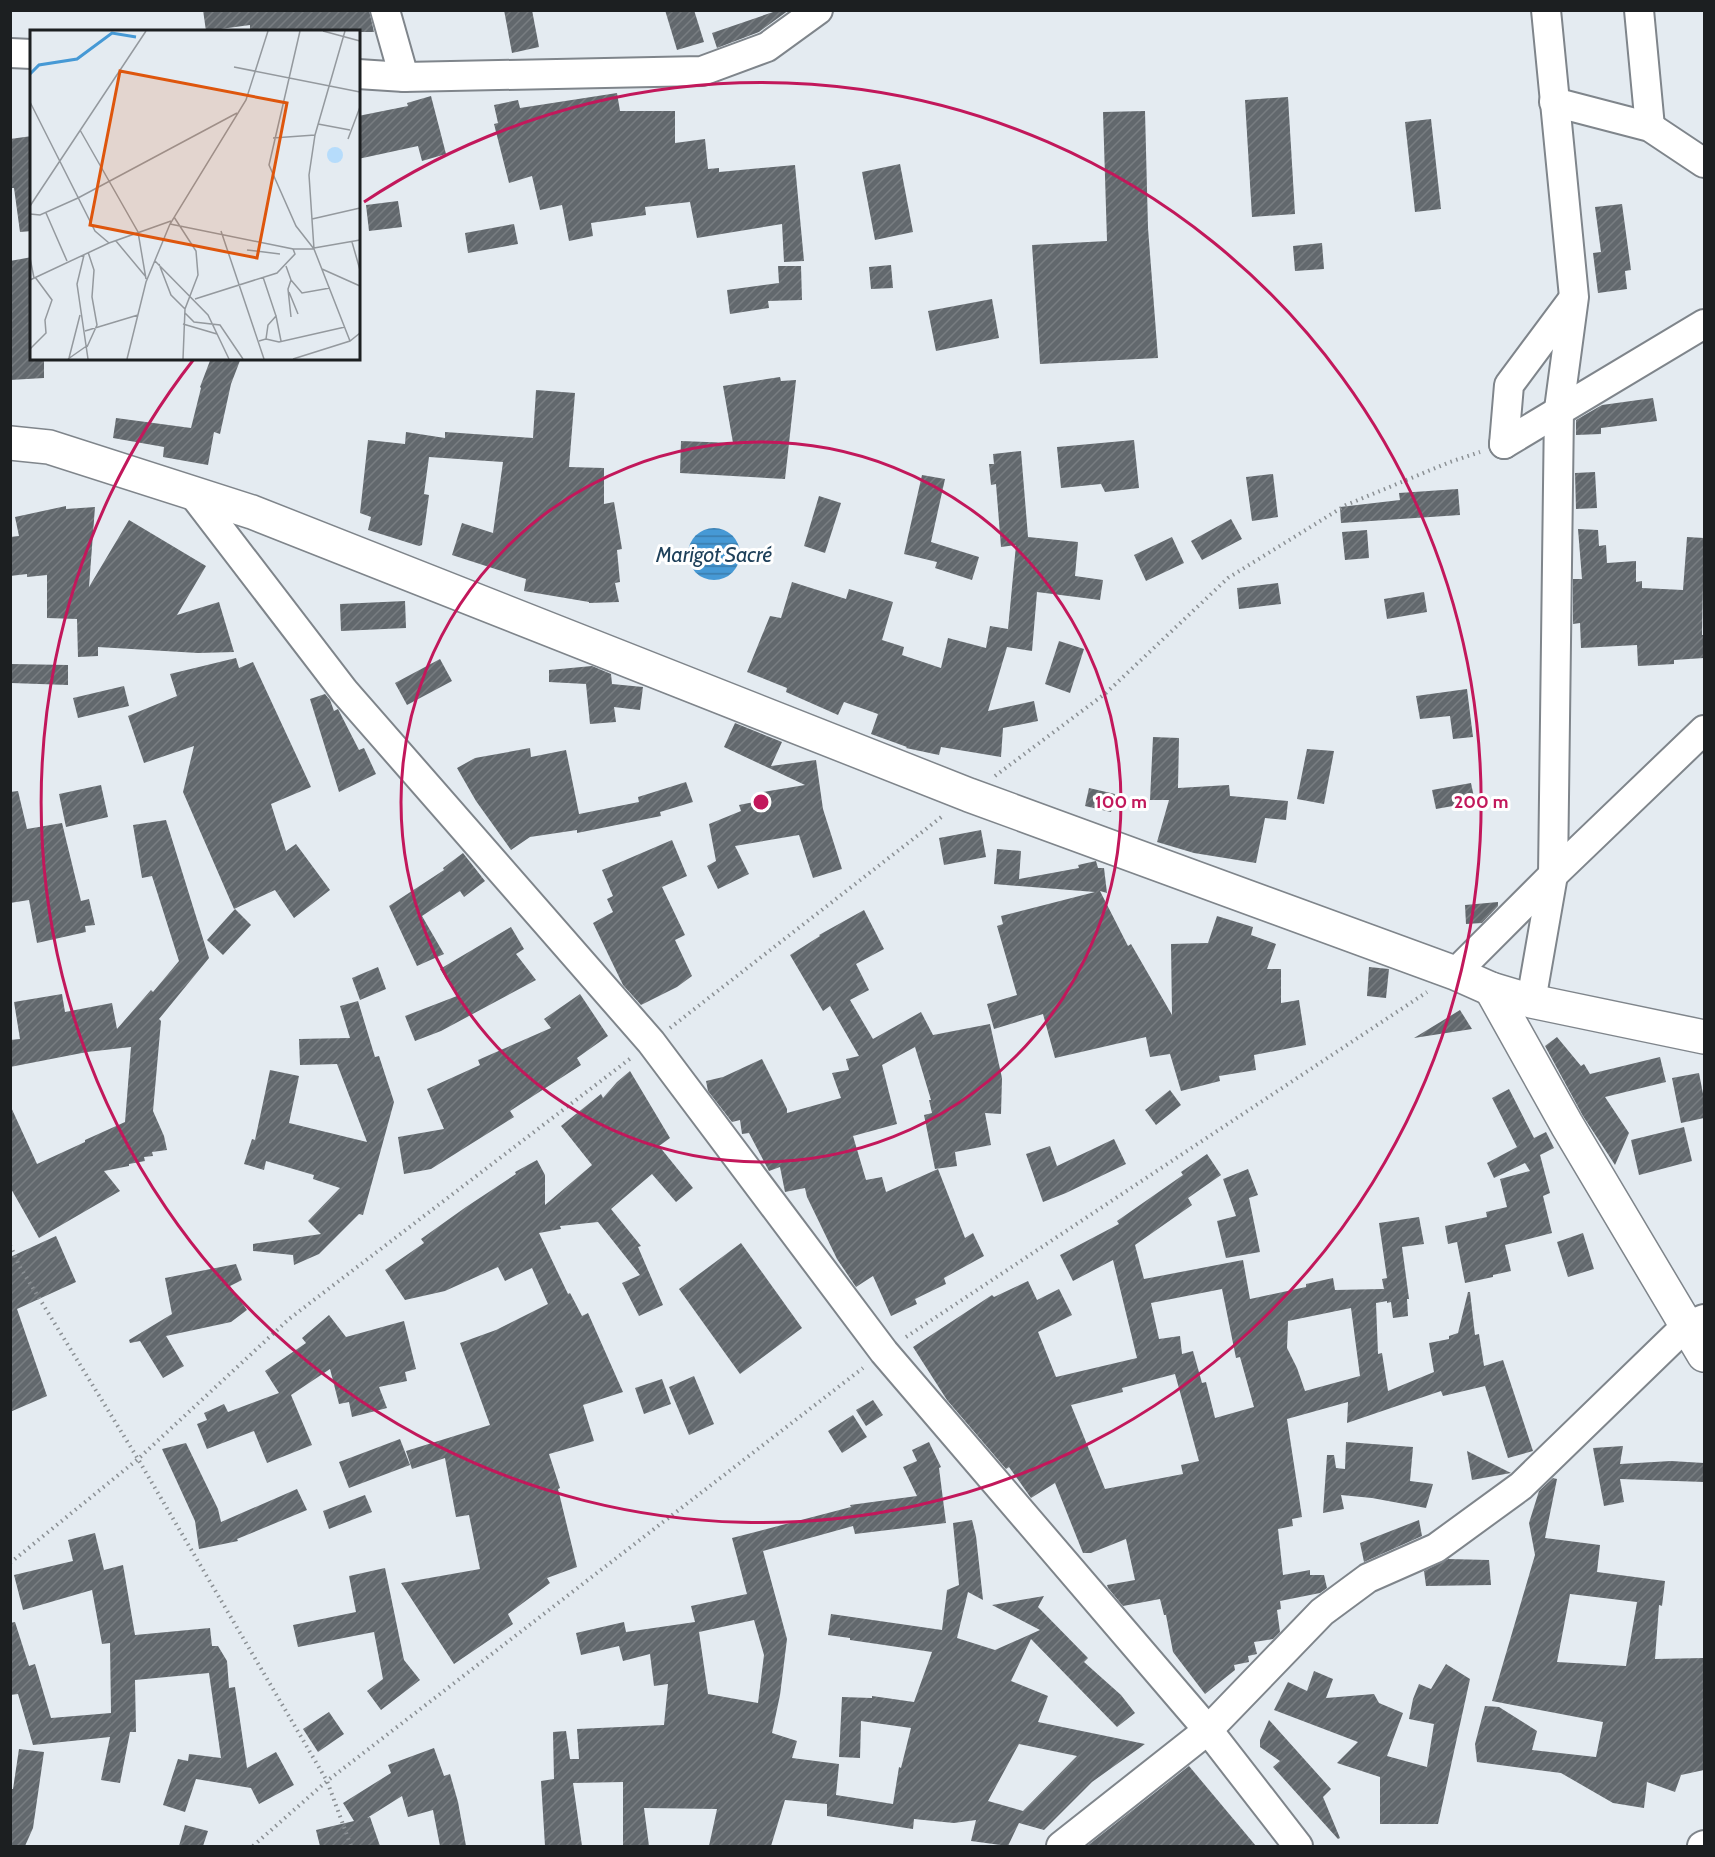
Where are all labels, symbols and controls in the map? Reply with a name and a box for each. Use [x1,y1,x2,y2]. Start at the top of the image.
inset map [30,30,360,360]
water label: Marigot Sacré [655,542,772,567]
text: 100 m [1095,791,1147,813]
text: 200 m [1454,791,1508,813]
centre of rings [751,792,771,812]

